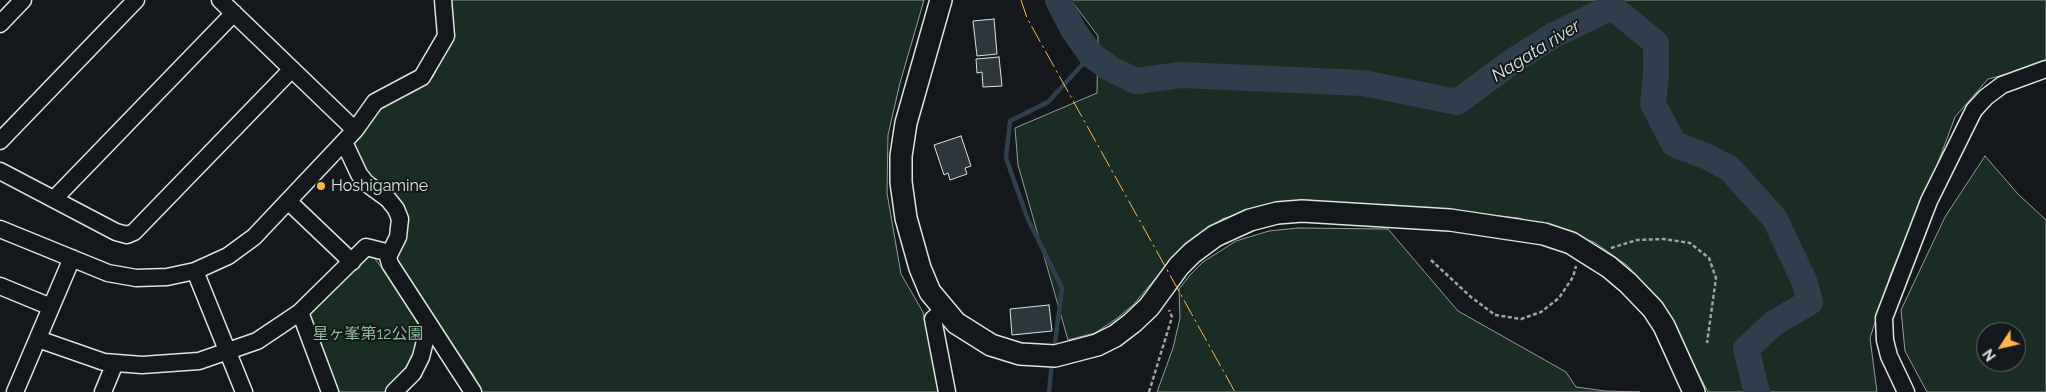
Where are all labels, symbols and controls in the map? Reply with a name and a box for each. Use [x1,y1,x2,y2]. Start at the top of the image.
water label: Nagata river [1488,15,1584,87]
place label: Hoshigamine [331,176,428,196]
marker: Hoshigamine [315,180,327,192]
north arrow [1976,322,2026,372]
park label: 星ヶ峯第12公園 [312,324,424,344]
text: N [1980,346,1999,364]

